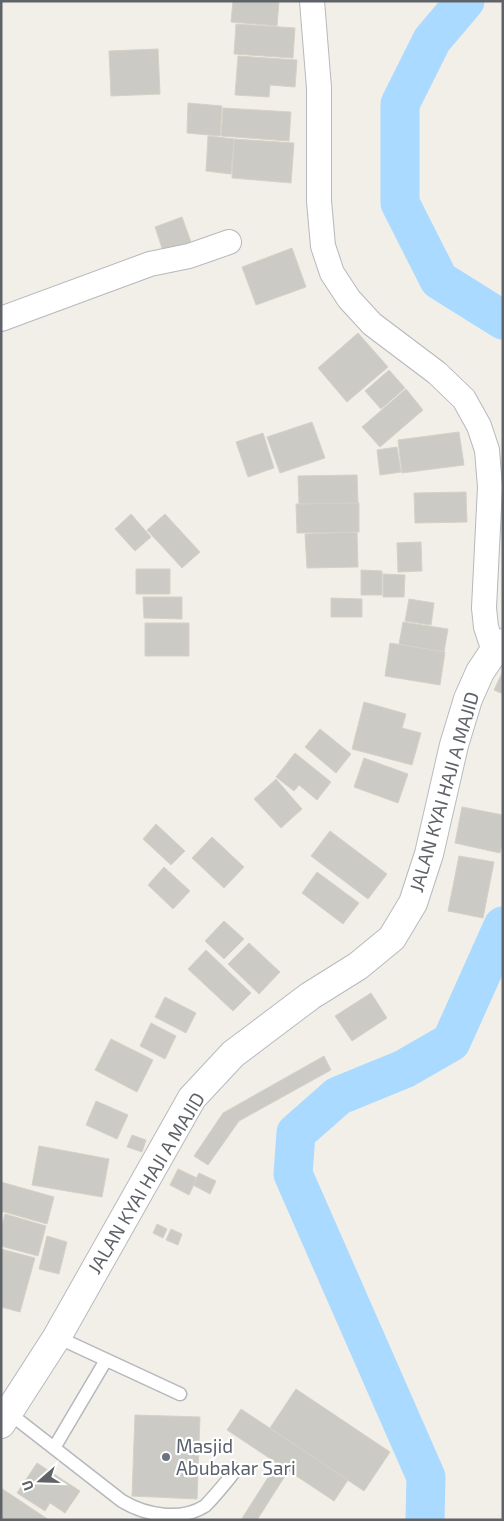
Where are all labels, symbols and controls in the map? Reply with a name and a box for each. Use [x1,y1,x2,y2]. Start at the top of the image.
street label: JALAN KYAI HAJI A MAJID [404,689,483,895]
street label: JALAN KYAI HAJI A MAJID [82,1088,209,1278]
place label: Masjid Abubakar Sari [176,1434,296,1479]
marker: Masjid Abubakar Sari [160,1451,172,1463]
north arrow [15,1456,65,1506]
text: U [18,1478,37,1493]

